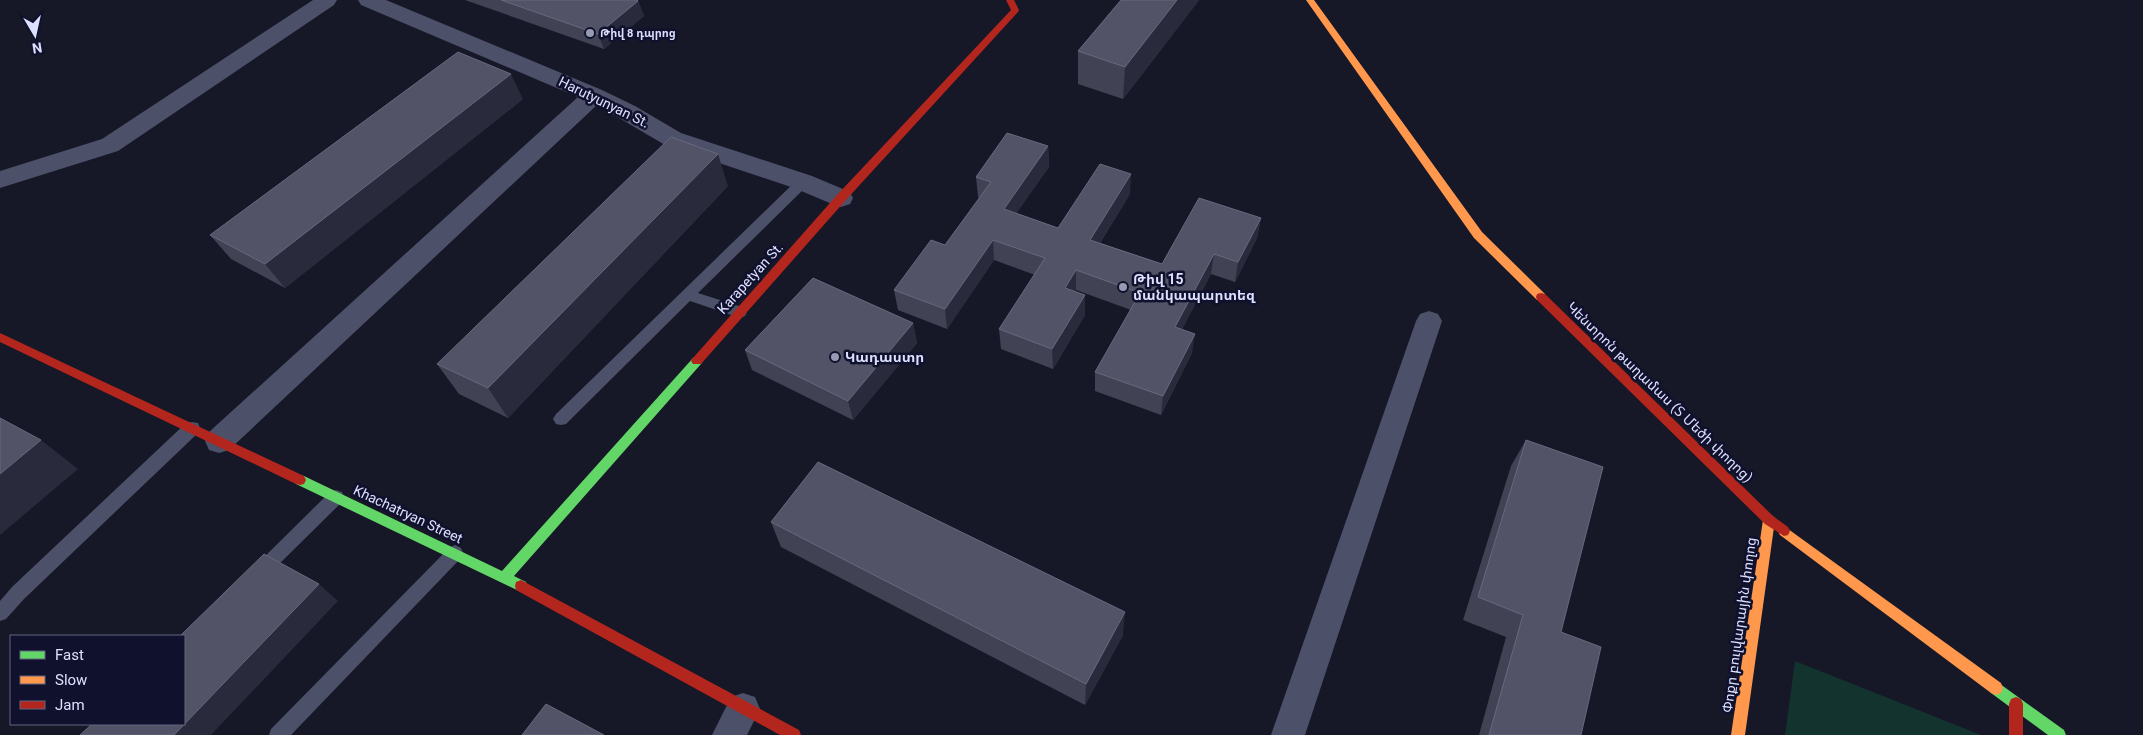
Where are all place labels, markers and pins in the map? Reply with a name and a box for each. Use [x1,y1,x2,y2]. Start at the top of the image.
marker: Թիվ 8 դպրոց [584,27,596,39]
place label: Թիվ 8 դպրոց [600,27,676,40]
place label: Թիվ 15 մանկապարտեզ [1133,271,1256,303]
marker: Թիվ 15 մանկապարտեզ [1117,281,1129,293]
place label: Կադաստր [845,349,924,365]
marker: Կադաստր [829,351,841,363]

